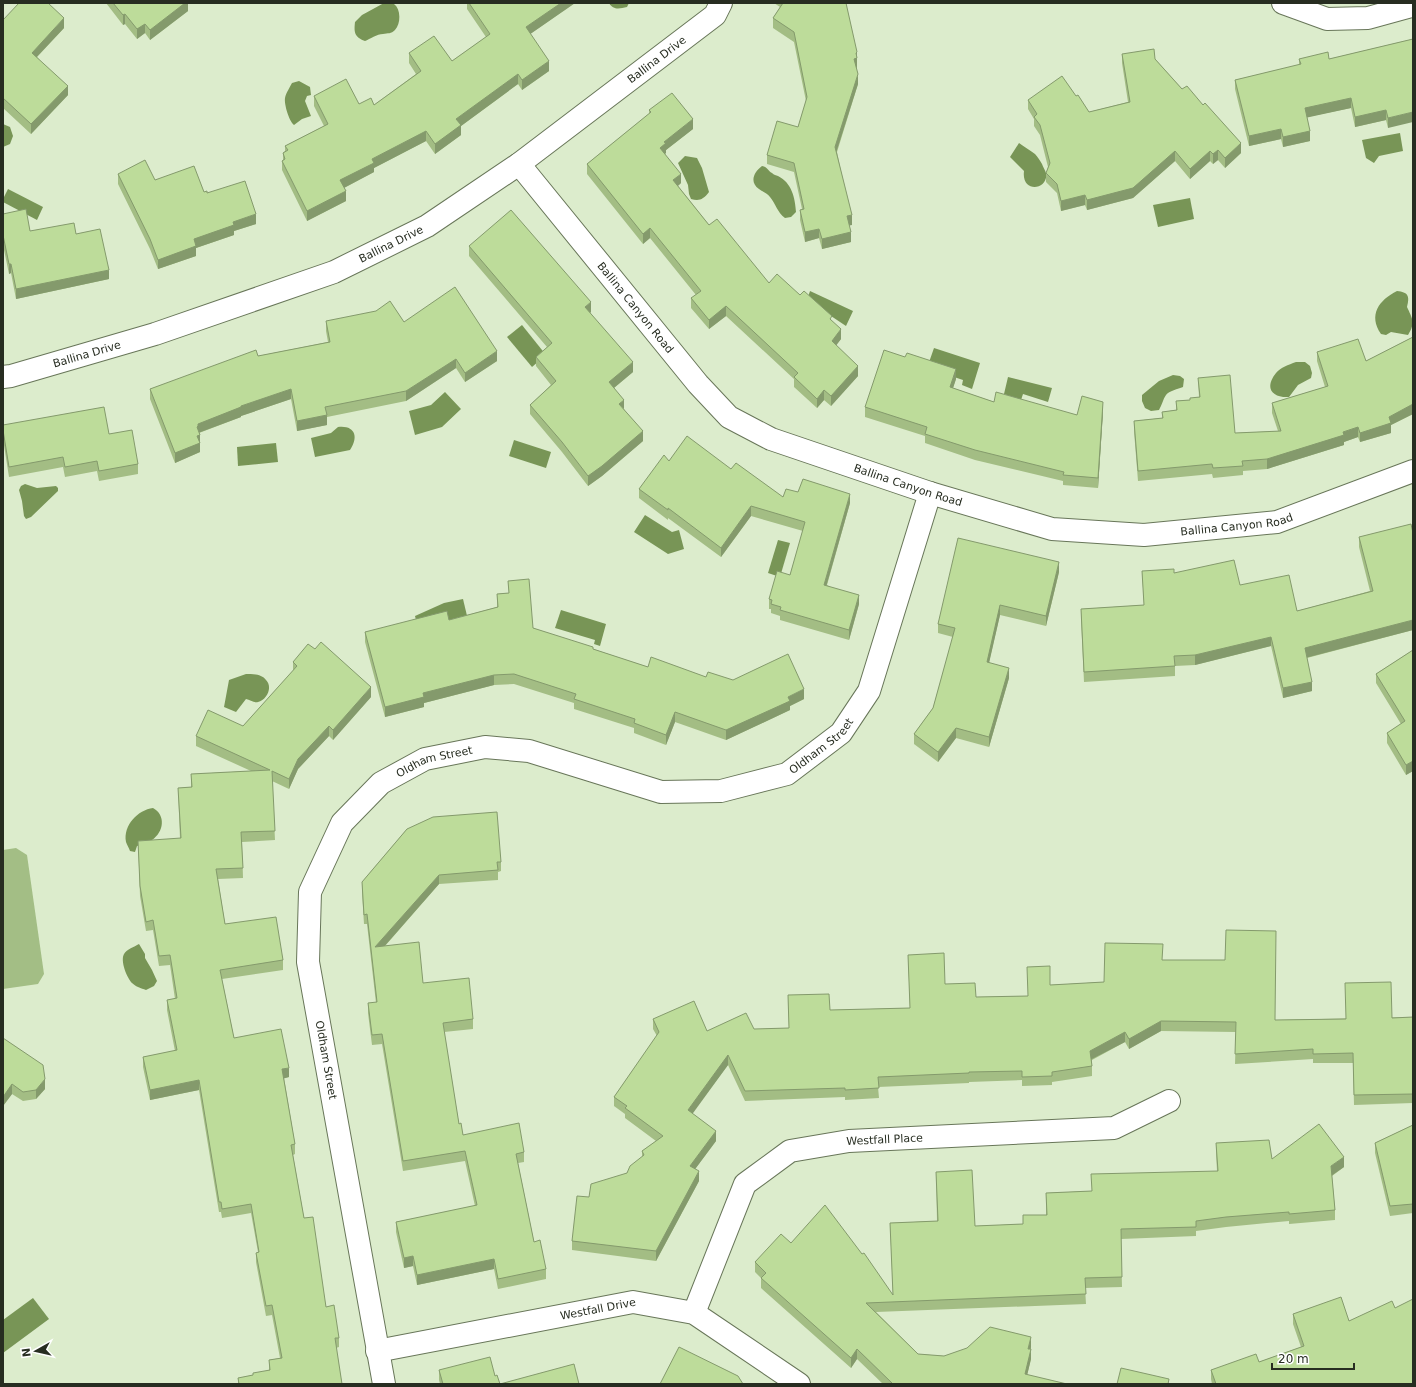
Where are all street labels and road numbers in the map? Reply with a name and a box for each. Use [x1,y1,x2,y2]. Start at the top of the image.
street label: Ballina Drive [625,33,689,86]
street label: Ballina Drive [357,222,425,265]
street label: Ballina Canyon Road [595,259,677,356]
street label: Ballina Drive [51,338,122,370]
street label: Ballina Canyon Road [852,461,964,509]
street label: Ballina Canyon Road [1180,510,1295,538]
street label: Oldham Street [786,715,856,777]
street label: Oldham Street [394,743,474,780]
street label: Oldham Street [313,1019,339,1101]
street label: Westfall Place [846,1131,923,1148]
street label: Westfall Drive [559,1295,637,1322]

